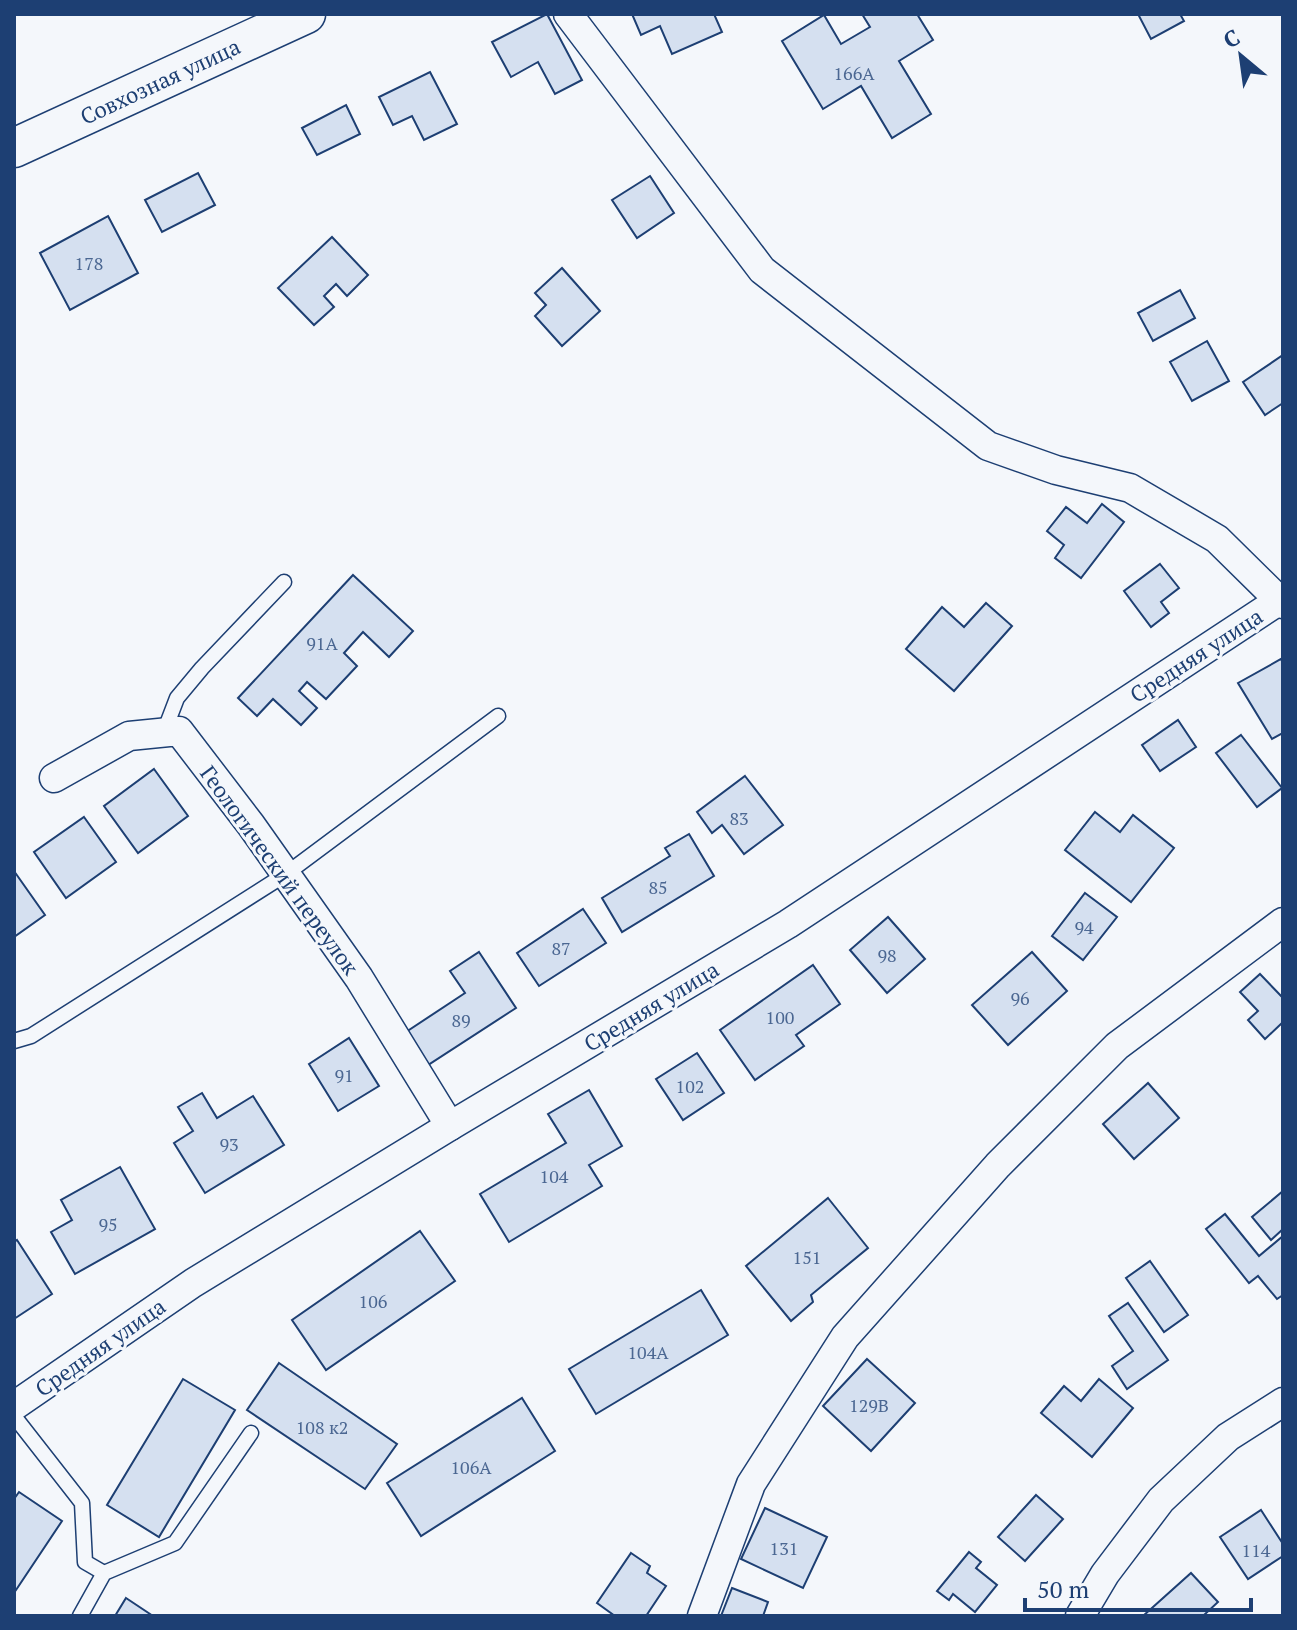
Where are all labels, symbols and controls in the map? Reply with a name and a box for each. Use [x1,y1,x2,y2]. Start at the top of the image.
north arrow [1201,16,1281,96]
text: С [1218,22,1244,54]
street label: Совхозная улица [75,31,245,131]
house number: 166А [833,61,875,85]
house number: 178 [75,251,103,275]
street label: Средняя улица [1124,601,1268,709]
house number: 91А [306,631,338,655]
street label: Геологический переулок [194,760,366,980]
house number: 83 [729,806,749,830]
house number: 85 [648,875,668,899]
house number: 94 [1074,915,1094,939]
house number: 87 [551,936,571,960]
house number: 98 [877,943,897,967]
street label: Средняя улица [578,954,724,1058]
house number: 96 [1010,986,1030,1010]
house number: 100 [766,1005,794,1029]
house number: 89 [451,1008,471,1032]
house number: 91 [334,1063,354,1087]
house number: 102 [676,1074,704,1098]
house number: 93 [219,1132,239,1156]
house number: 104 [540,1164,569,1188]
house number: 95 [98,1212,118,1236]
house number: 151 [793,1245,821,1269]
house number: 106 [359,1289,388,1313]
street label: Средняя улица [29,1291,171,1403]
house number: 104А [627,1340,669,1364]
house number: 129В [849,1393,889,1417]
house number: 108 к2 [296,1415,348,1439]
house number: 106А [450,1455,492,1479]
house number: 131 [770,1536,798,1560]
house number: 114 [1242,1538,1271,1562]
scale bar [1025,1562,1251,1612]
text: 50 m [1037,1573,1089,1605]

